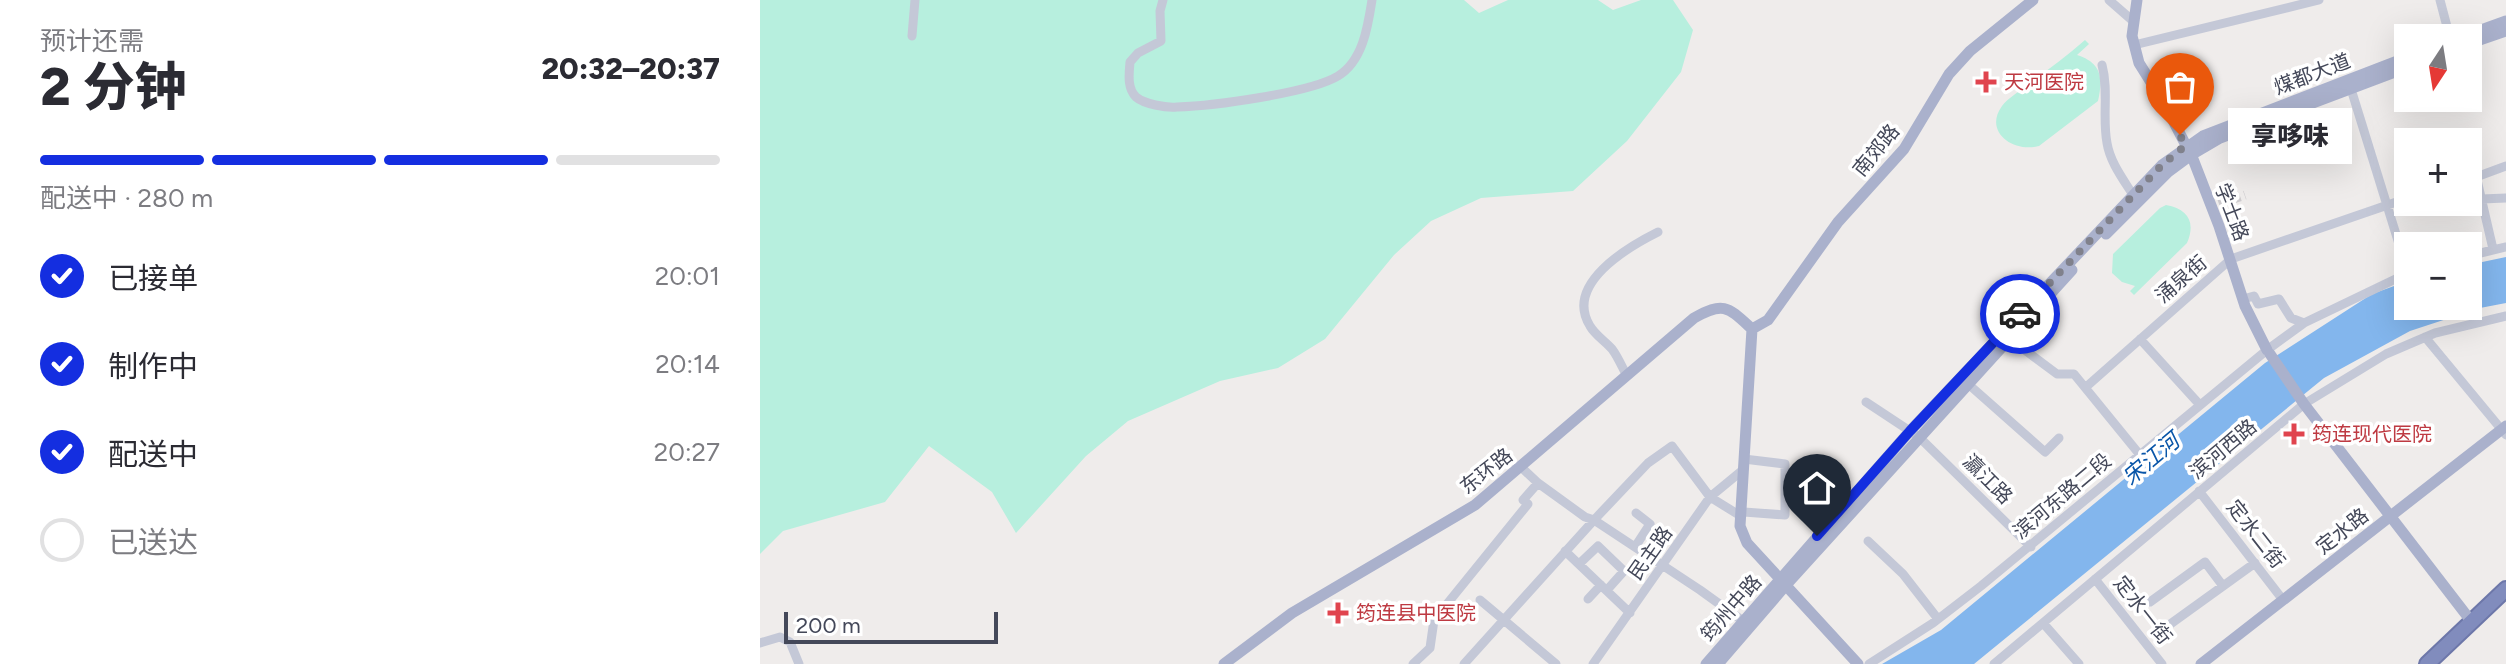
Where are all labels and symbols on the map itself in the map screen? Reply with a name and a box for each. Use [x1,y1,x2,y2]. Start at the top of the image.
north arrow [2394,24,2482,112]
street label: 煤都大道 [2270,48,2354,100]
pin [2146,53,2214,135]
place label: 天河医院 [2004,70,2084,94]
marker: 天河医院 [1975,71,1997,93]
callout: 享哆味 [2228,107,2352,163]
street label: 南郊路 [1848,119,1904,181]
street label: 学士路 [2210,180,2254,244]
street label: 涌泉街 [2150,250,2212,308]
courier [1980,274,2060,354]
street label: 滨河西路 [2185,414,2261,484]
place label: 筠连现代医院 [2312,422,2432,446]
marker: 筠连现代医院 [2283,423,2305,445]
water label: 宋江河 [2117,425,2188,491]
street label: 东环路 [1455,443,1517,499]
street label: 滨河东路二段 [2008,448,2116,544]
street label: 瀛江路 [1958,449,2018,509]
pin [1783,454,1851,536]
street label: 定水二街 [2222,495,2290,573]
street label: 定水路 [2311,503,2373,559]
street label: 民主路 [1623,522,1677,584]
street label: 筠州中路 [1696,570,1766,646]
street label: 定水一街 [2109,571,2177,649]
place label: 筠连县中医院 [1356,601,1476,625]
marker: 筠连县中医院 [1327,602,1349,624]
scale bar [784,608,998,644]

